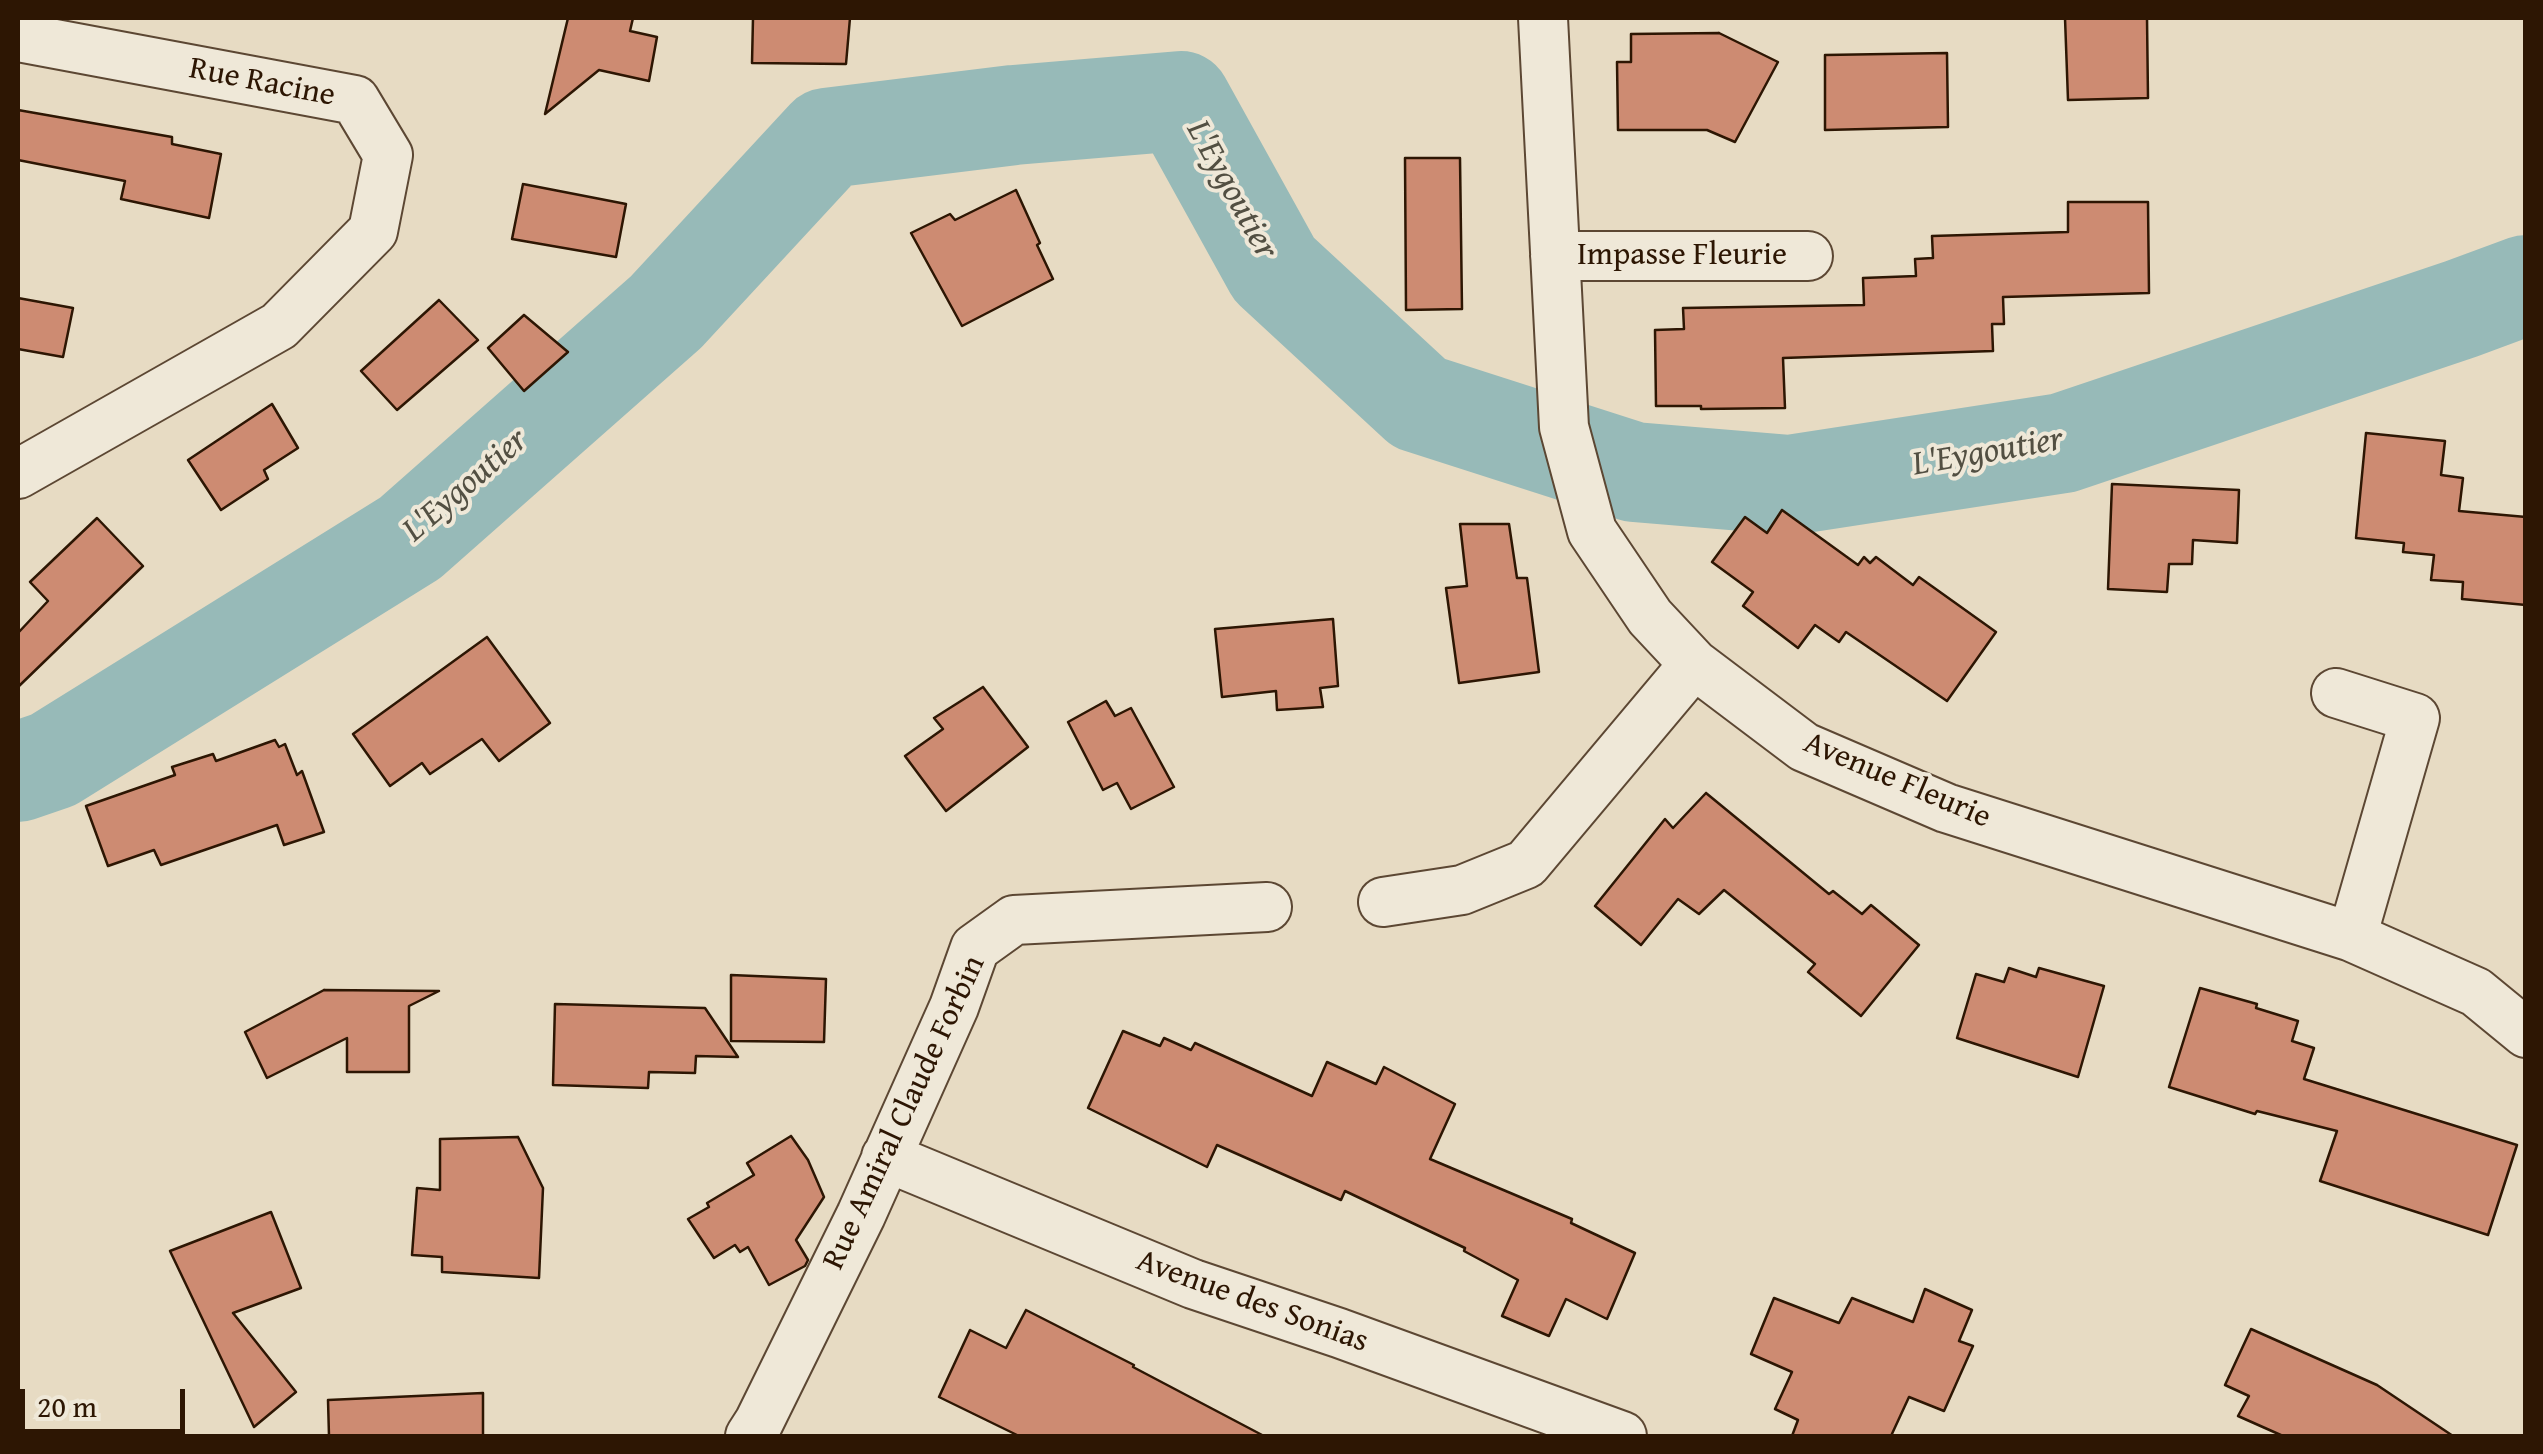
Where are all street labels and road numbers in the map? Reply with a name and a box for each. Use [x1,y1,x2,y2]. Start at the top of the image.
street label: Rue Racine [186,50,338,116]
street label: Impasse Fleurie [1577,237,1787,275]
street label: Avenue Fleurie [1798,724,1996,838]
street label: Rue Amiral Claude Forbin [815,950,995,1276]
street label: Avenue des Sonias [1131,1242,1373,1362]

